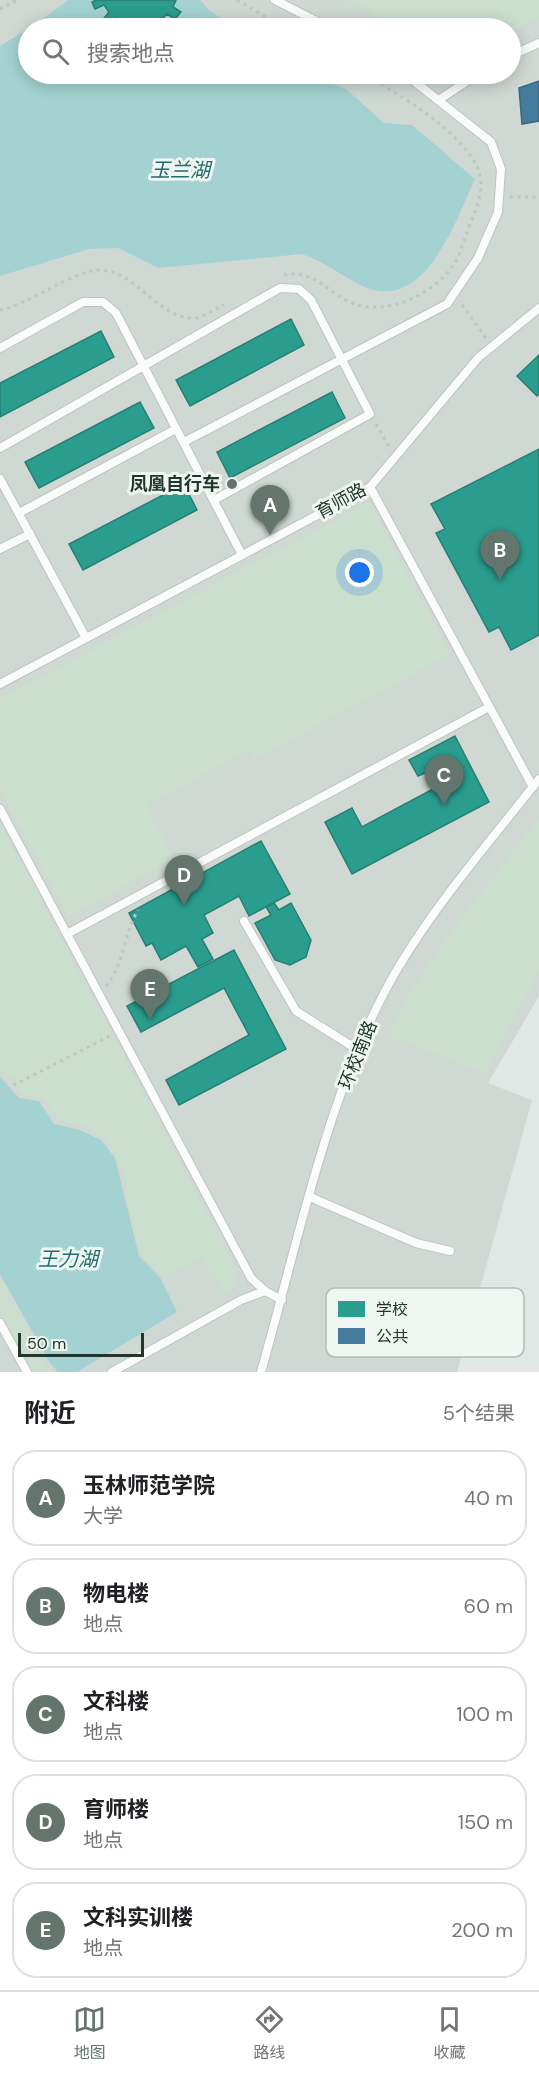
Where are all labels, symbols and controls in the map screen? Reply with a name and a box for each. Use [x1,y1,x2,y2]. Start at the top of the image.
search box [18,18,521,84]
icon: search [39,35,72,68]
text: 搜索地点 [87,39,175,68]
water label: 玉兰湖 [150,157,213,183]
place label: 凤凰自行车 [130,472,220,496]
marker: 凤凰自行车 [225,477,239,491]
street label: 育师路 [312,477,370,525]
pin: A [250,486,290,535]
pin: B [480,530,520,580]
your location [345,558,374,587]
pin: C [424,756,464,805]
pin: D [164,856,204,905]
pin: E [130,970,170,1019]
street label: 环校南路 [333,1017,383,1093]
water label: 王力湖 [38,1246,101,1272]
legend [326,1288,524,1357]
text: 学校 [376,1299,408,1320]
text: 公共 [376,1326,408,1347]
scale bar [18,1330,144,1358]
text: 50 m [27,1333,66,1354]
text: 附近 [24,1396,76,1430]
text: 5个结果 [443,1400,515,1426]
text: 玉林师范学院 [83,1471,215,1500]
text: A [38,1485,53,1511]
text: 40 m [464,1485,513,1511]
text: 大学 [83,1503,123,1529]
text: 物电楼 [83,1579,149,1608]
text: B [39,1593,52,1619]
text: 60 m [464,1593,513,1619]
text: 地点 [83,1611,123,1637]
text: 文科楼 [83,1687,149,1716]
text: C [38,1701,53,1727]
text: 100 m [456,1701,513,1727]
text: 地点 [83,1719,123,1745]
text: 育师楼 [83,1795,149,1824]
text: D [38,1809,53,1835]
text: 150 m [458,1809,513,1835]
text: 地点 [83,1827,123,1853]
text: 文科实训楼 [83,1903,193,1932]
text: E [40,1917,51,1943]
text: 200 m [451,1917,513,1943]
text: 地点 [83,1935,123,1961]
tab: 地图 [73,2003,106,2063]
tab: 路线 [253,2003,286,2063]
tab: 收藏 [433,2003,466,2063]

